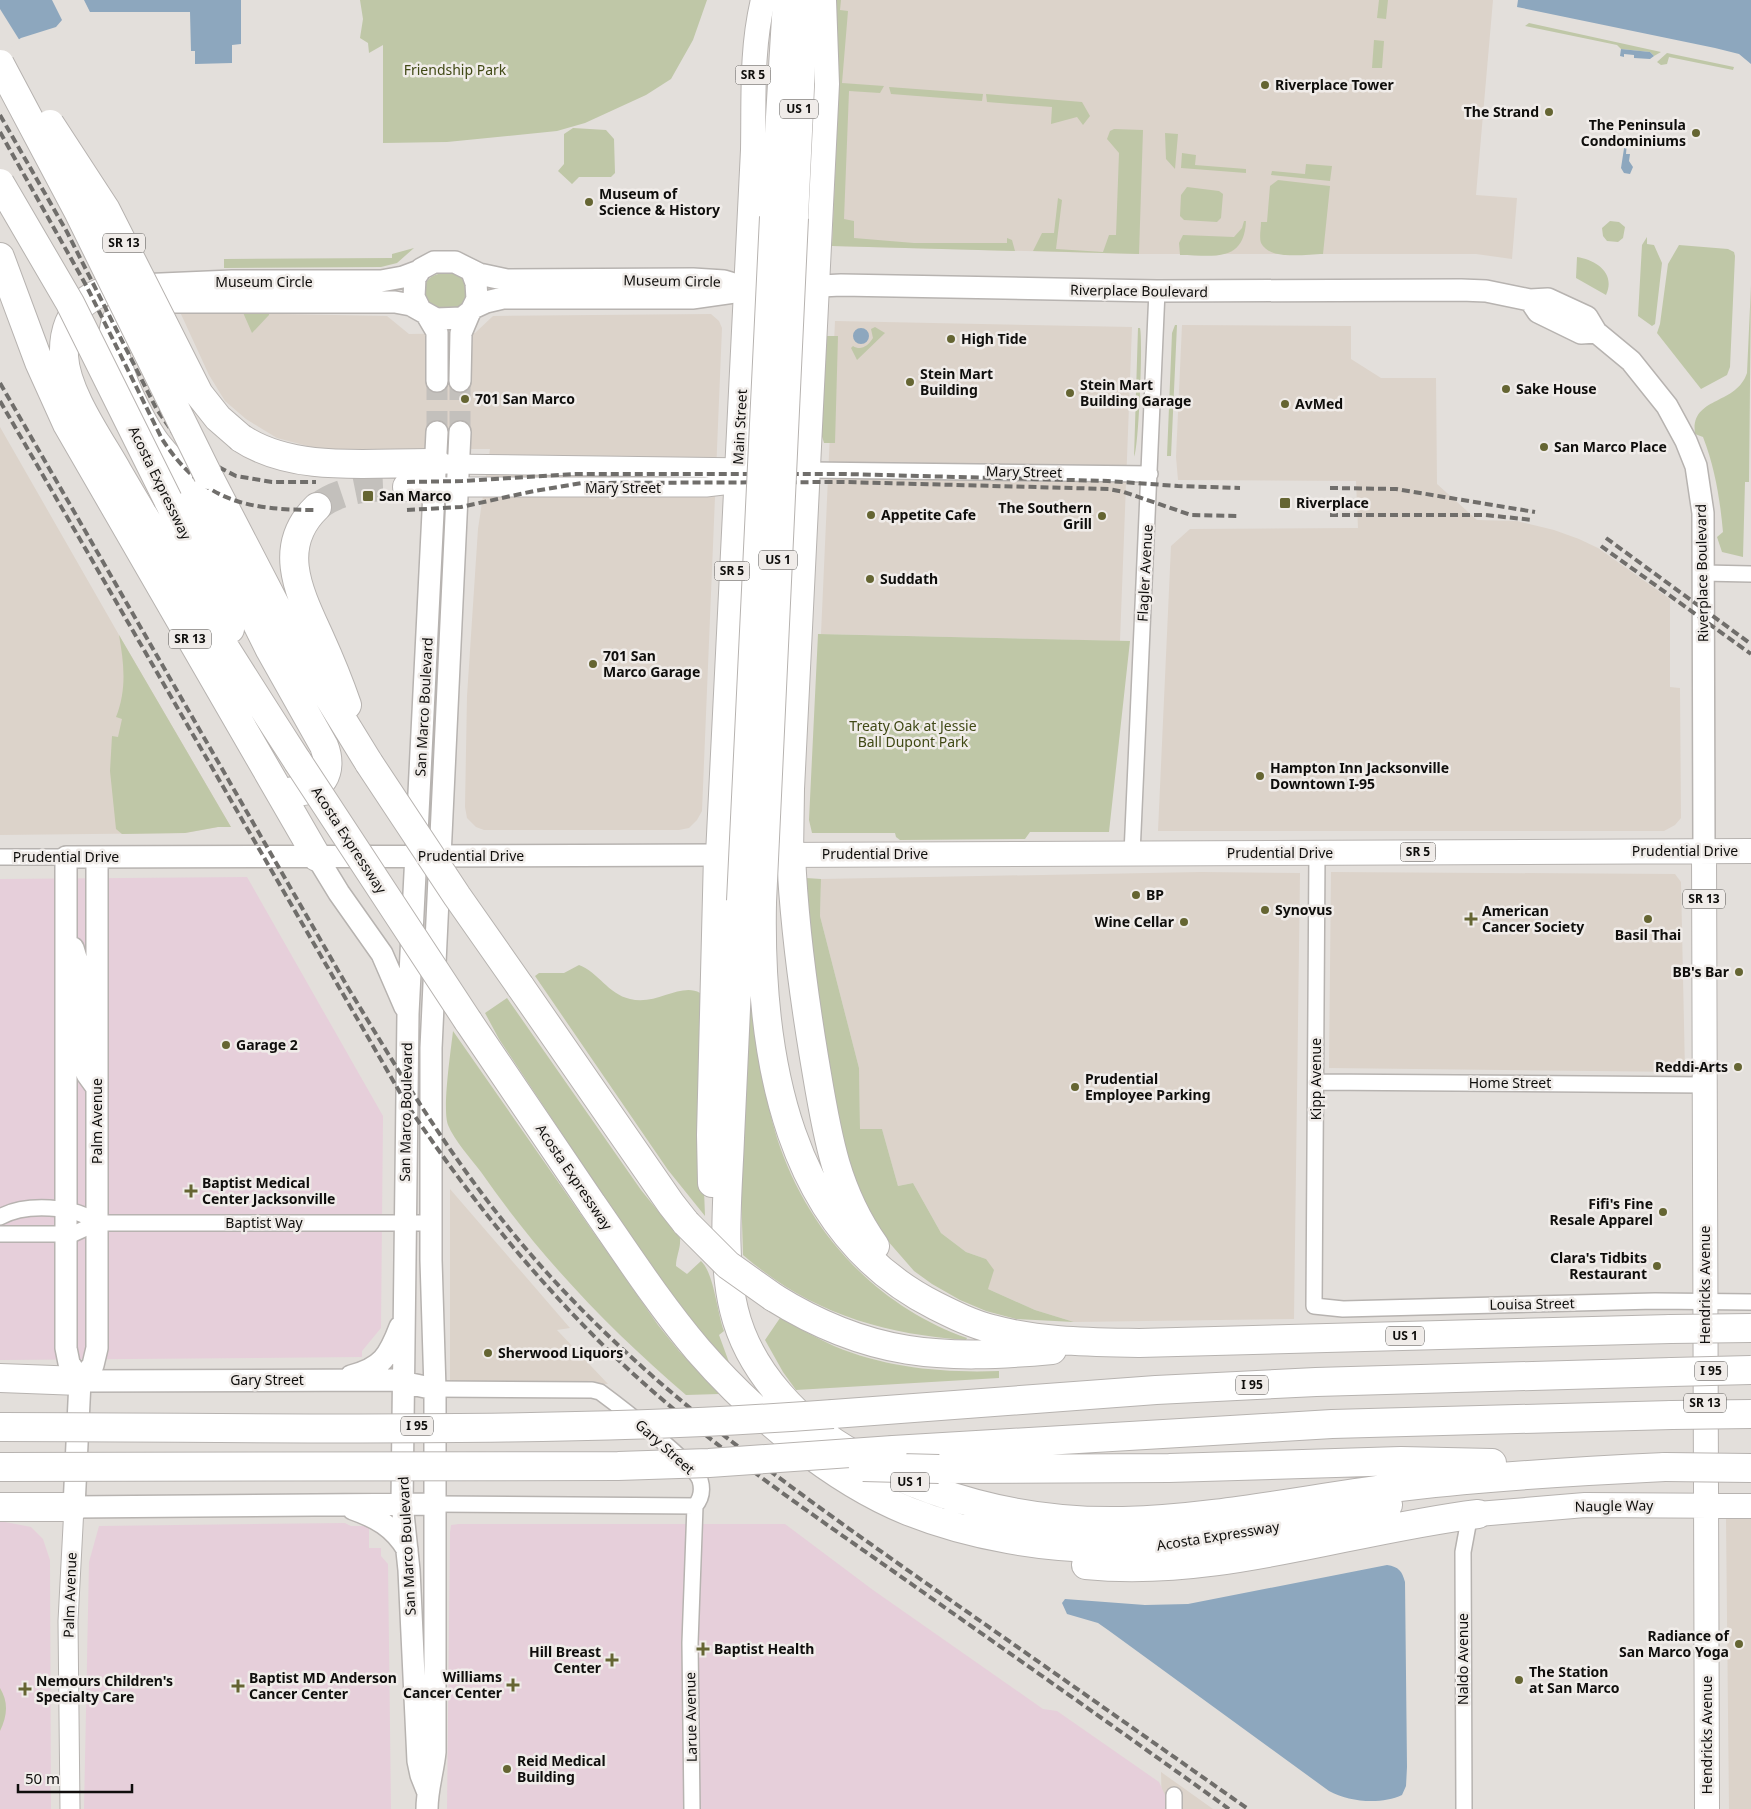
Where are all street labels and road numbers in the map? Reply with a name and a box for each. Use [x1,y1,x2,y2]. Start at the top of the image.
road number: SR 5 [736,66,770,84]
road number: US 1 [780,100,818,118]
road number: SR 13 [103,234,145,252]
street label: Museum Circle [623,270,721,291]
street label: Museum Circle [215,272,313,291]
street label: Riverplace Boulevard [1070,280,1208,301]
street label: Main Street [728,389,751,465]
street label: Acosta Expressway [125,423,197,543]
street label: Mary Street [986,461,1062,482]
street label: Mary Street [585,478,661,497]
street label: Riverplace Boulevard [1691,504,1712,642]
street label: Flagler Avenue [1132,524,1157,622]
road number: US 1 [759,550,797,570]
road number: SR 5 [714,562,750,580]
road number: SR 13 [169,630,211,648]
street label: San Marco Boulevard [410,637,437,777]
street label: Acosta Expressway [308,783,392,898]
street label: Prudential Drive [1632,841,1738,860]
road number: SR 5 [1400,842,1436,862]
street label: Prudential Drive [1227,843,1333,862]
street label: Prudential Drive [822,844,928,863]
street label: Prudential Drive [418,846,524,865]
street label: Prudential Drive [13,847,119,866]
road number: SR 13 [1683,890,1725,909]
street label: Kipp Avenue [1306,1038,1325,1120]
street label: San Marco Boulevard [395,1042,416,1182]
street label: Home Street [1469,1073,1551,1092]
street label: Palm Avenue [87,1078,106,1164]
street label: Acosta Expressway [532,1120,617,1234]
street label: Baptist Way [225,1213,304,1232]
street label: Hendricks Avenue [1695,1226,1714,1344]
street label: Louisa Street [1489,1293,1575,1314]
road number: US 1 [1386,1326,1424,1345]
road number: I 95 [1695,1362,1727,1380]
street label: Gary Street [230,1370,304,1389]
road number: I 95 [1236,1376,1268,1394]
road number: SR 13 [1684,1394,1726,1412]
street label: Gary Street [632,1415,699,1478]
road number: I 95 [401,1416,433,1435]
road number: US 1 [891,1472,929,1491]
street label: San Marco Boulevard [393,1476,420,1616]
street label: Naugle Way [1575,1495,1654,1516]
street label: Acosta Expressway [1155,1516,1281,1555]
street label: Palm Avenue [59,1552,80,1638]
street label: Naldo Avenue [1453,1613,1472,1705]
street label: Larue Avenue [680,1672,701,1762]
street label: Hendricks Avenue [1697,1676,1716,1794]

